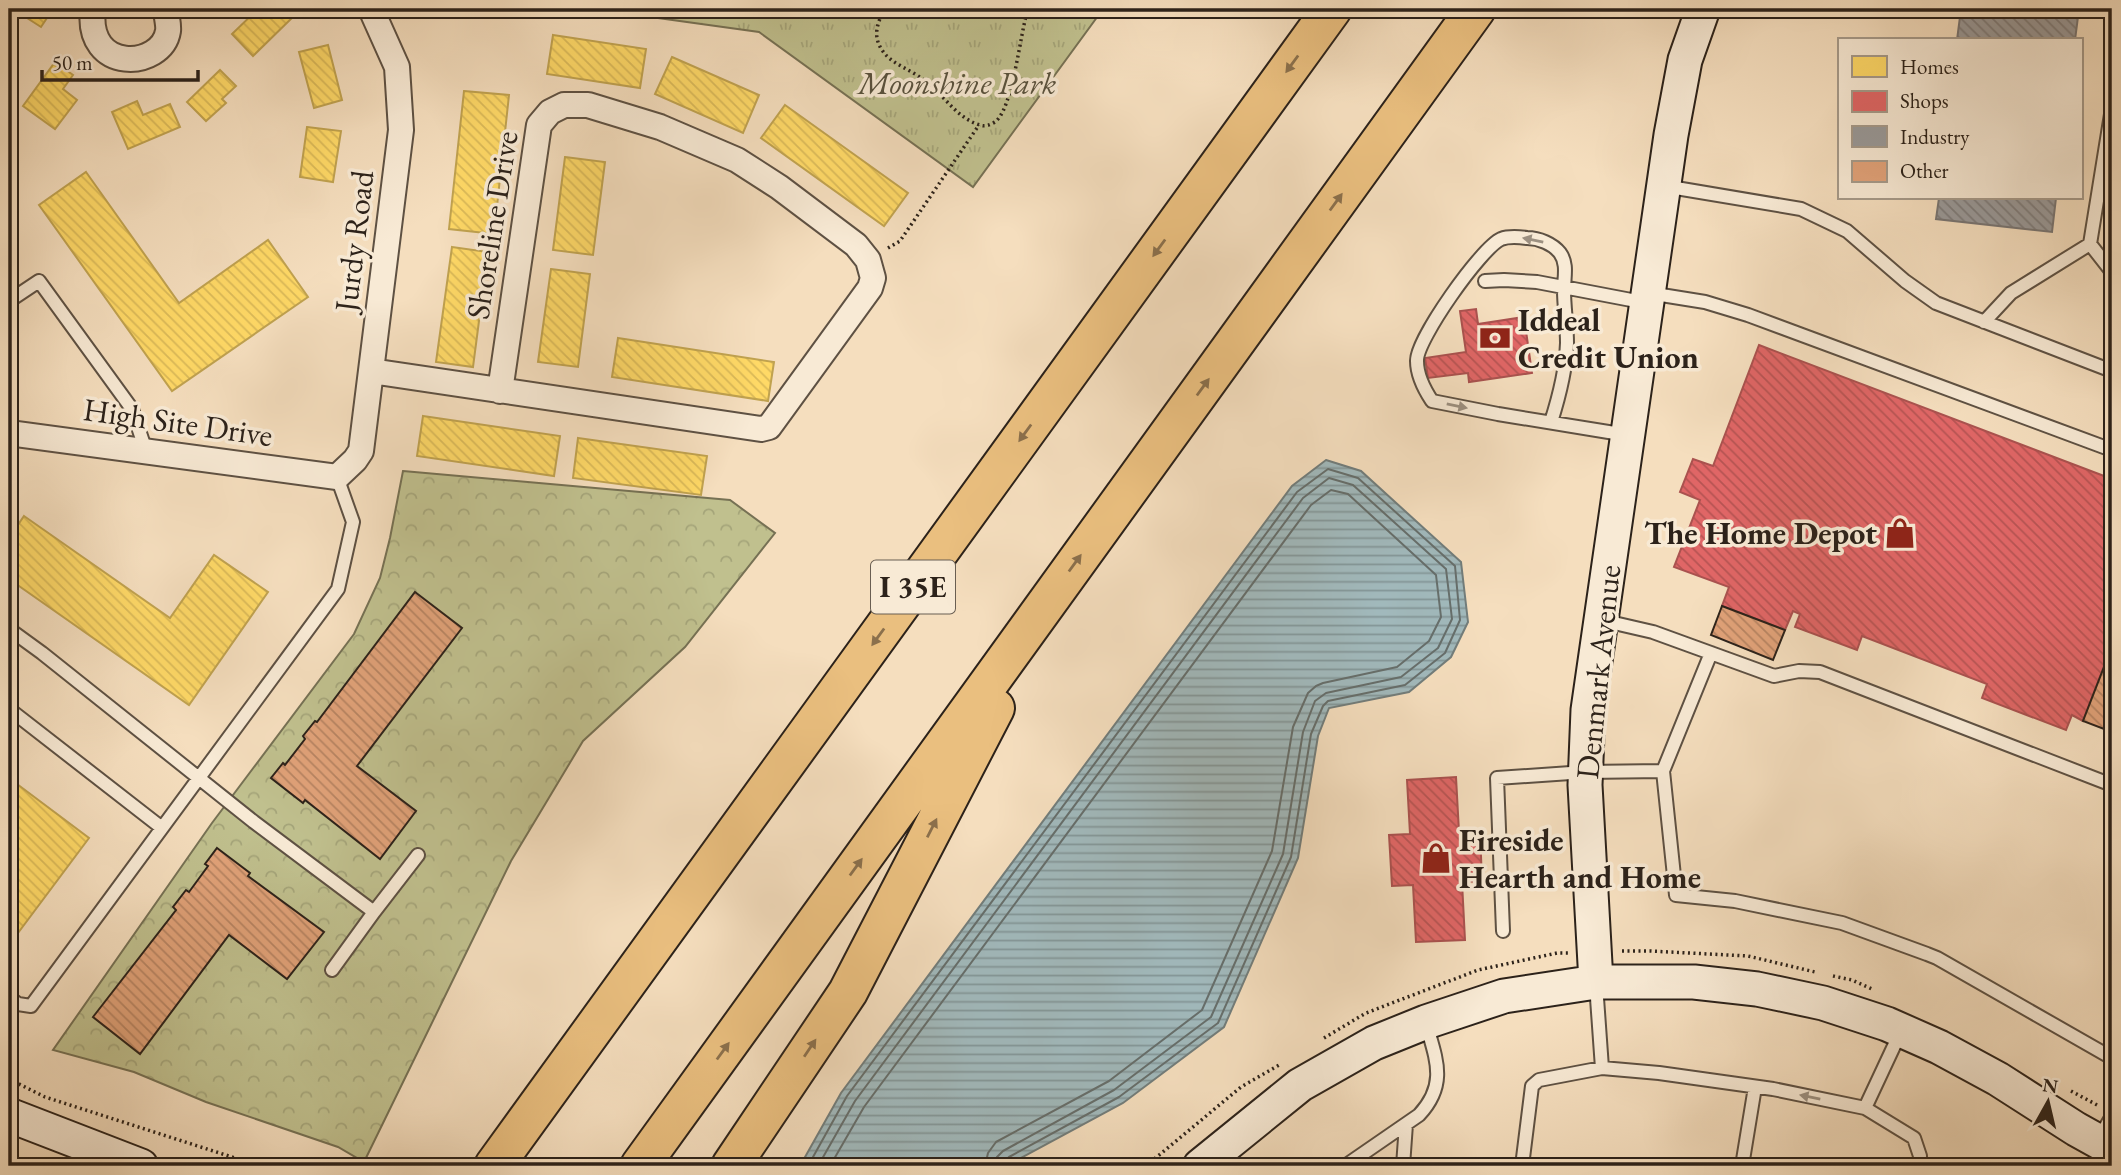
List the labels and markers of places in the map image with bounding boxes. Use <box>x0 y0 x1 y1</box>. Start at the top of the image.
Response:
place label: Iddeal Credit Union <box>1518 299 1699 378</box>
bank icon: Iddeal Credit Union <box>1478 321 1512 355</box>
place label: The Home Depot <box>1644 512 1877 554</box>
shop icon: The Home Depot <box>1883 516 1917 550</box>
place label: Fireside Hearth and Home <box>1459 819 1701 898</box>
shop icon: Fireside Hearth and Home <box>1419 841 1453 875</box>

